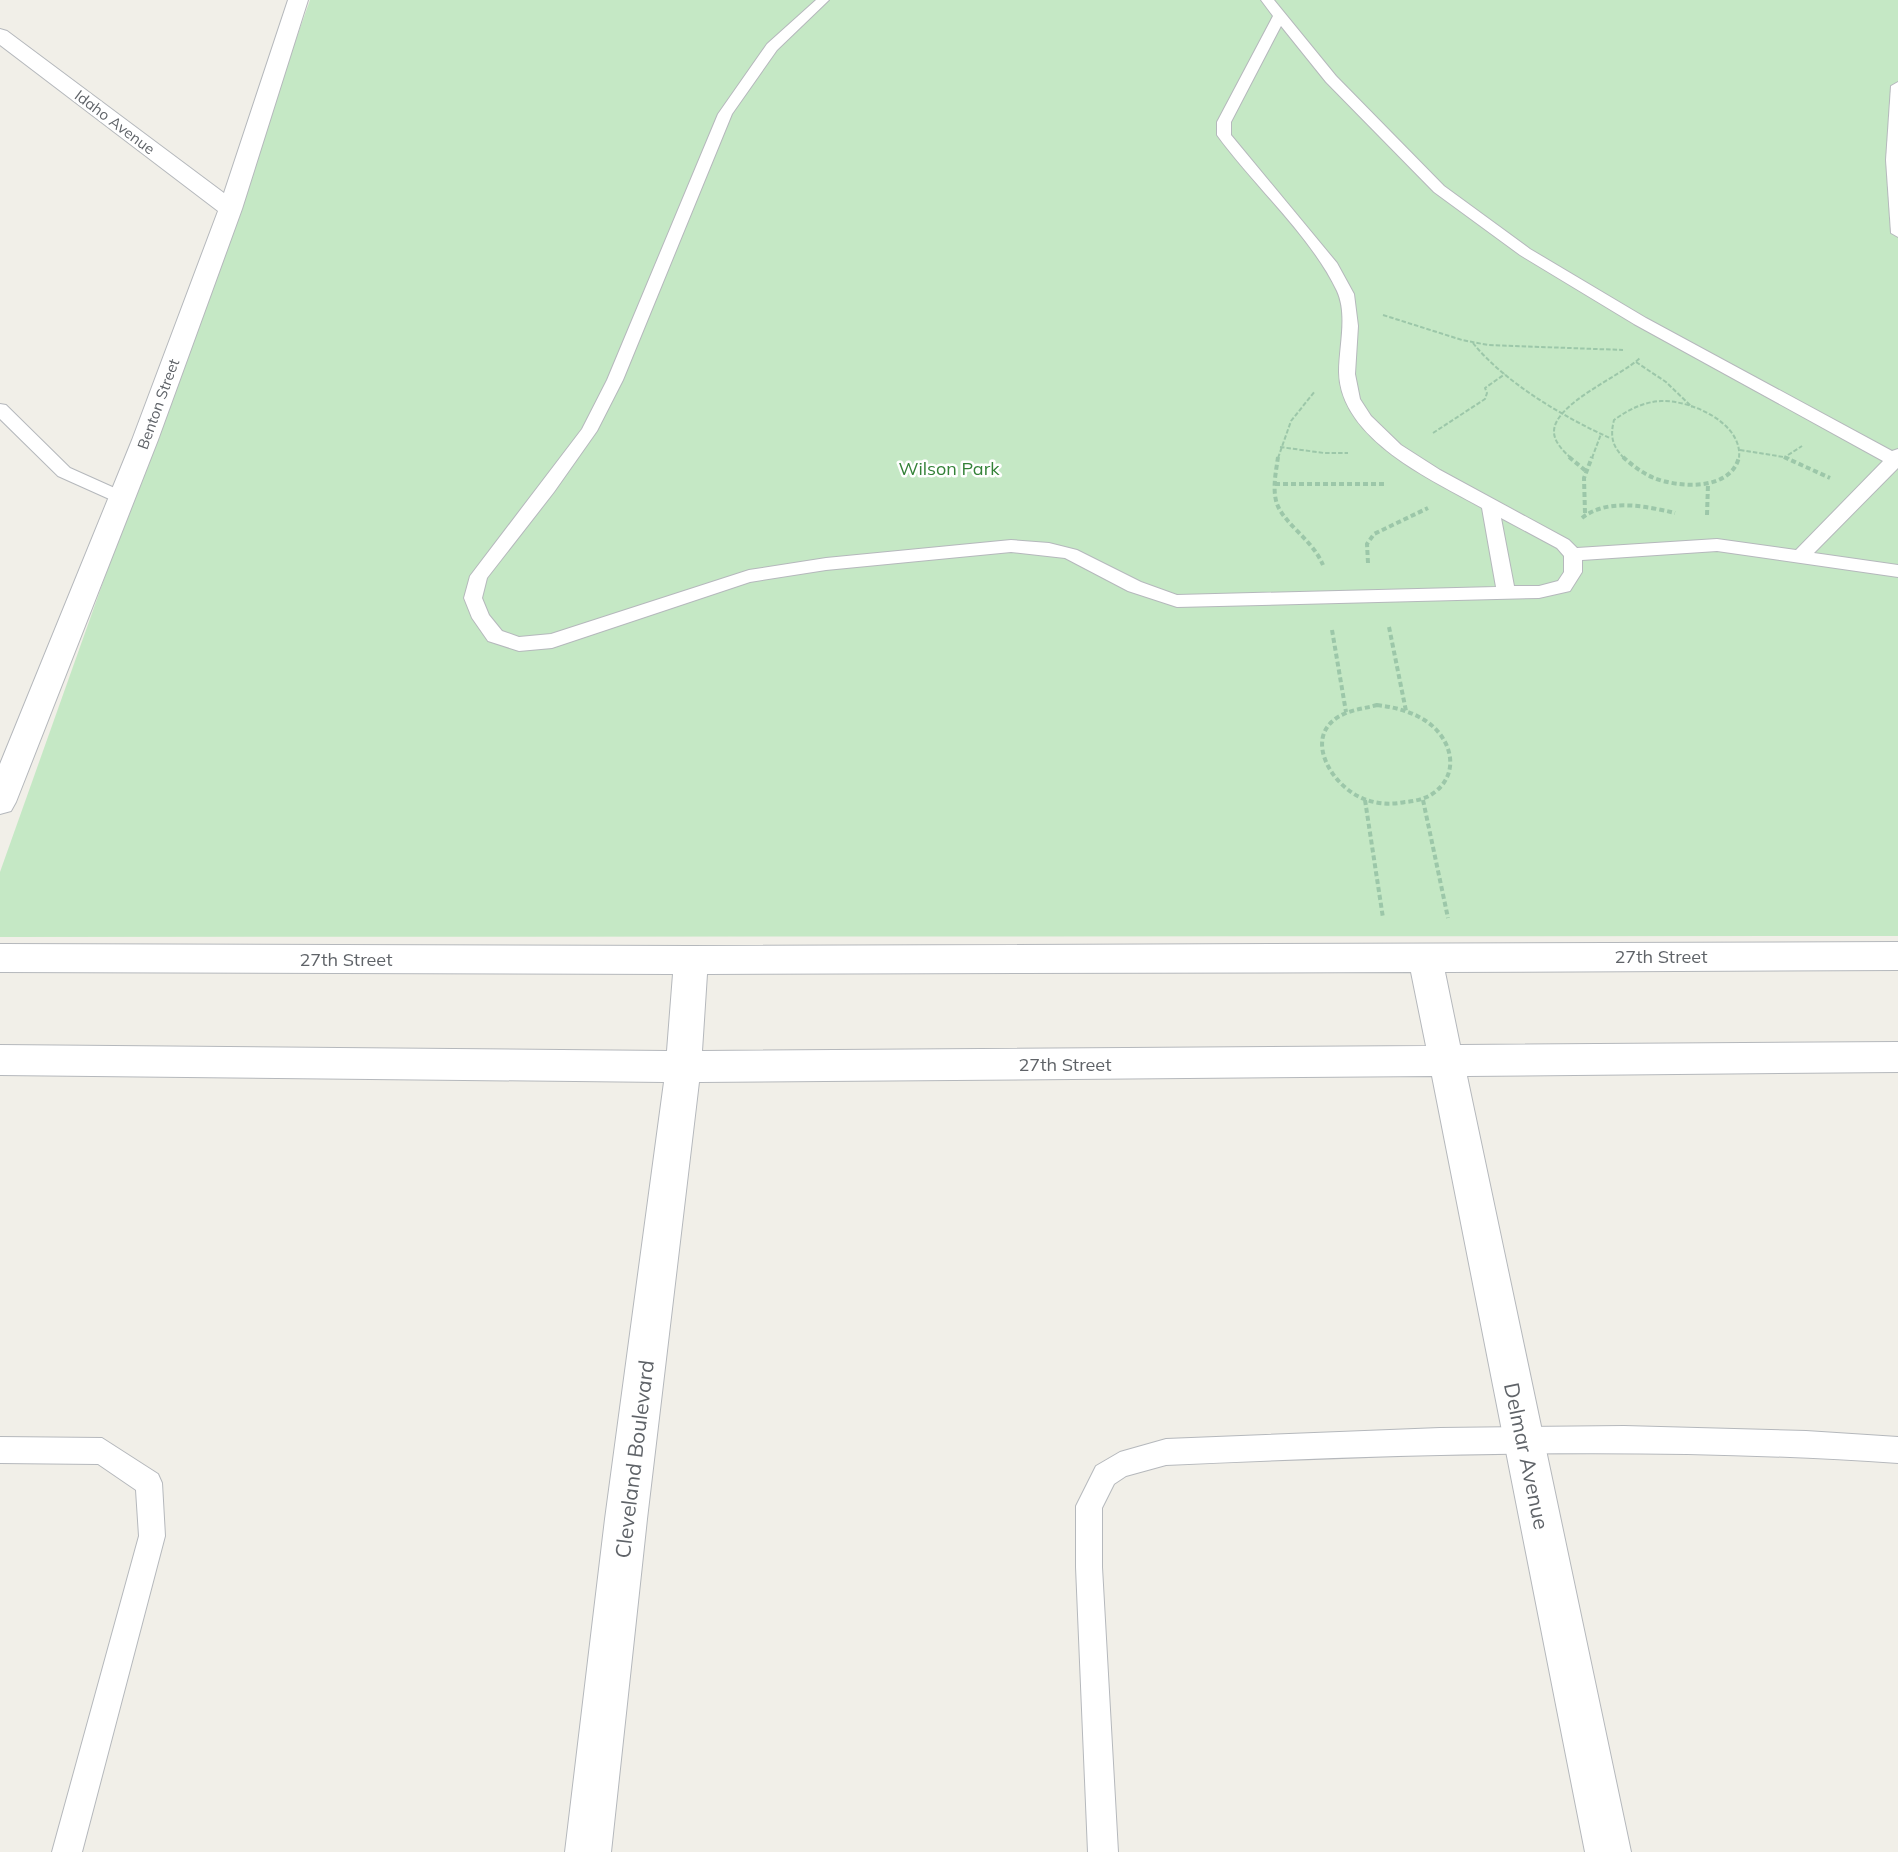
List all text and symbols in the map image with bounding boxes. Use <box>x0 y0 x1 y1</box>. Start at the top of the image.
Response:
street label: Idaho Avenue <box>71 86 159 158</box>
street label: Benton Street <box>133 356 183 452</box>
park label: Wilson Park <box>899 457 1000 480</box>
street label: 27th Street <box>1615 945 1707 968</box>
street label: 27th Street <box>300 948 392 971</box>
street label: 27th Street <box>1019 1053 1111 1076</box>
street label: Cleveland Boulevard <box>609 1358 659 1560</box>
street label: Delmar Avenue <box>1499 1380 1555 1532</box>

